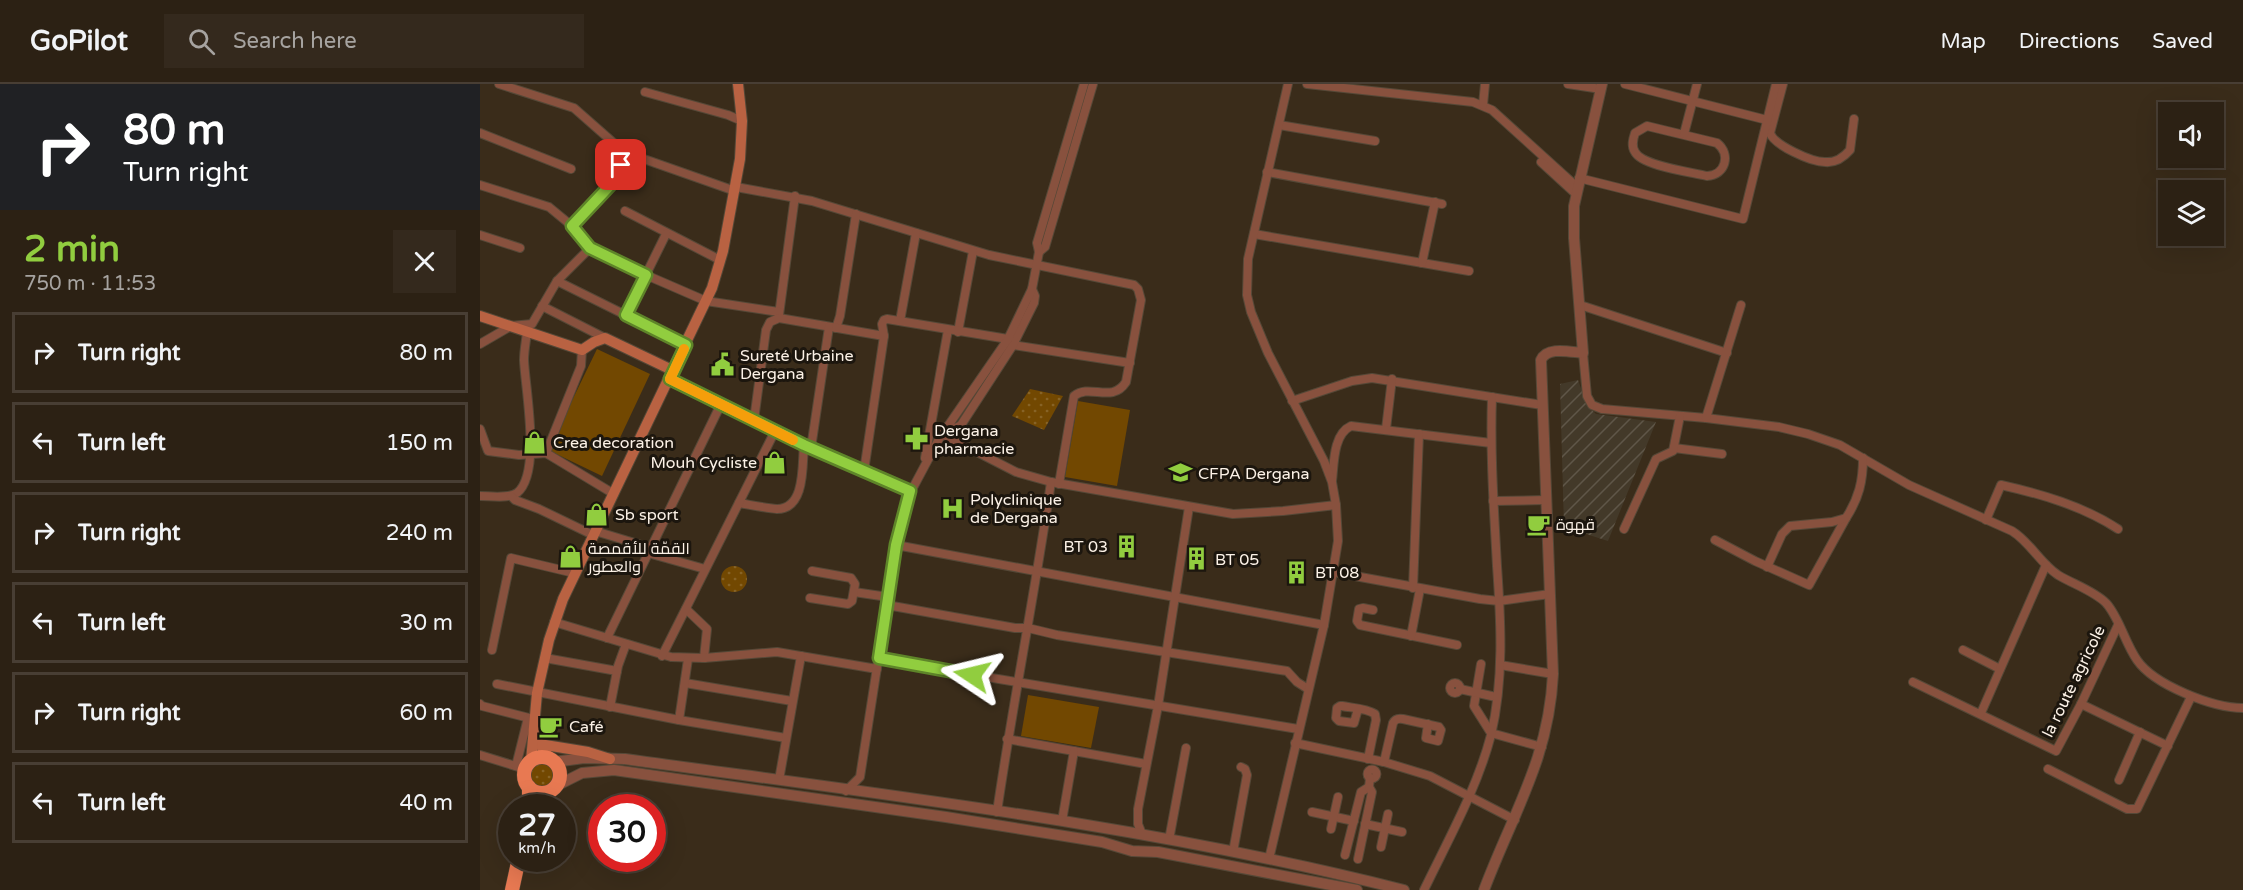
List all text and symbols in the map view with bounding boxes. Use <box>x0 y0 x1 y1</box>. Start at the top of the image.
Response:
search box <box>164 14 584 68</box>
text: GoPilot <box>30 24 128 58</box>
icon: search <box>185 25 218 58</box>
text: Search here <box>233 28 357 54</box>
text: Map <box>1940 29 1986 54</box>
text: Directions <box>2019 29 2119 54</box>
text: Saved <box>2152 29 2213 54</box>
map controls <box>2158 102 2224 246</box>
button: sound <box>2158 102 2224 168</box>
text: 80 m <box>123 105 225 156</box>
icon: right <box>24 108 102 186</box>
pin <box>595 139 646 190</box>
icon: arrive <box>604 148 637 181</box>
text: Turn right <box>123 156 249 189</box>
button: layers <box>2158 180 2224 246</box>
text: 2 min <box>24 228 120 271</box>
button: close <box>393 230 456 293</box>
text: 750 m · 11:53 <box>24 272 156 296</box>
icon: right <box>27 336 60 369</box>
text: Turn right <box>78 340 180 366</box>
text: 80 m <box>399 340 453 366</box>
place label: Sureté Urbaine Dergana <box>740 346 853 384</box>
public building icon: Sureté Urbaine Dergana <box>709 351 735 377</box>
place label: Dergana pharmacie <box>934 421 1014 459</box>
icon: left <box>27 426 60 459</box>
pharmacy icon: Dergana pharmacie <box>903 426 929 452</box>
shop icon: Crea decoration <box>522 429 548 455</box>
text: Turn left <box>78 430 166 456</box>
text: 150 m <box>386 430 453 456</box>
place label: Crea decoration <box>553 433 674 453</box>
shop icon: Mouh Cycliste <box>762 449 788 475</box>
place label: Mouh Cycliste <box>650 453 757 473</box>
school or university icon: CFPA Dergana <box>1167 460 1193 486</box>
place label: CFPA Dergana <box>1198 464 1309 484</box>
place label: Polyclinique de Dergana <box>970 490 1062 528</box>
hospital icon: Polyclinique de Dergana <box>939 495 965 521</box>
shop icon: Sb sport <box>584 501 610 527</box>
place label: Sb sport <box>615 505 679 525</box>
cafe icon: قهوة <box>1525 511 1551 537</box>
place label: قهوة <box>1556 515 1595 535</box>
icon: right <box>27 516 60 549</box>
text: Turn right <box>78 520 180 546</box>
text: 240 m <box>386 520 453 546</box>
building icon: BT 03 <box>1113 533 1139 559</box>
place label: BT 03 <box>1064 537 1108 557</box>
place label: القمّة للأقمصة والعطور <box>587 539 690 577</box>
shop icon: القمّة للأقمصة والعطور <box>557 544 583 570</box>
building icon: BT 05 <box>1184 546 1210 572</box>
place label: BT 05 <box>1215 550 1259 570</box>
building icon: BT 08 <box>1284 559 1310 585</box>
place label: BT 08 <box>1315 563 1359 583</box>
icon: left <box>27 606 60 639</box>
text: Turn left <box>78 610 166 636</box>
text: 30 m <box>399 610 453 636</box>
street label: la route agricole <box>2038 622 2110 741</box>
position arrow <box>940 643 1004 707</box>
icon: right <box>27 696 60 729</box>
text: Turn right <box>78 700 180 726</box>
text: 60 m <box>399 700 453 726</box>
cafe icon: Café <box>538 713 564 739</box>
place label: Café <box>569 717 604 737</box>
icon: left <box>27 786 60 819</box>
text: Turn left <box>78 790 166 816</box>
text: 40 m <box>399 790 453 816</box>
speed limit sign: 30 <box>588 794 666 872</box>
text: 27 <box>518 807 556 844</box>
text: km/h <box>518 839 556 857</box>

